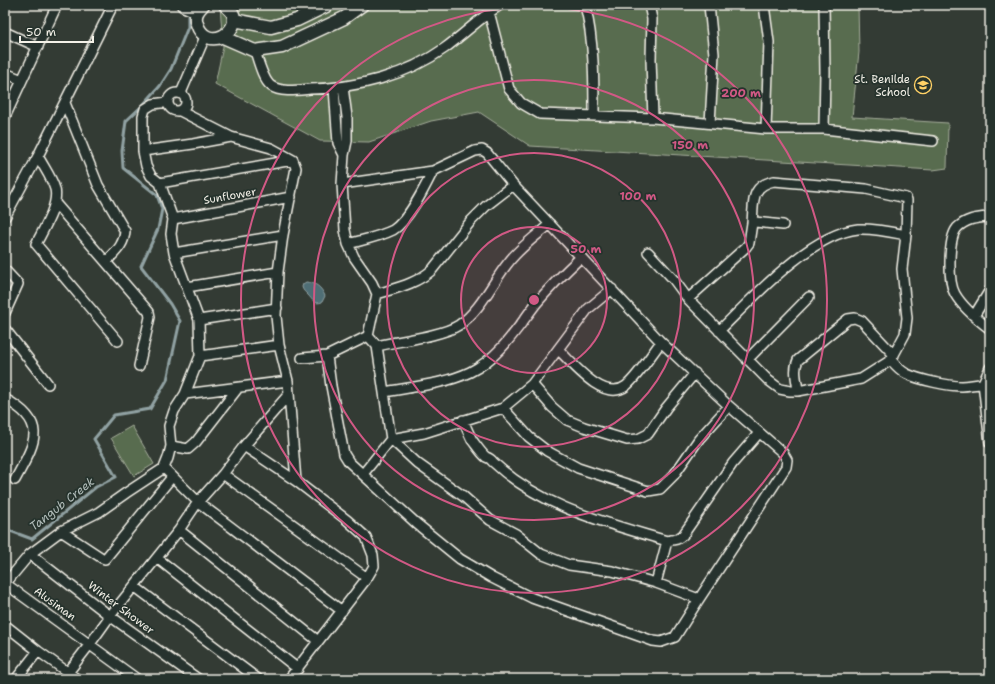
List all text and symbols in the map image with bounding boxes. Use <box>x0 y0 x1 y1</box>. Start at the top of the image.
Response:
scale bar <box>20 18 93 44</box>
text: 50 m <box>26 24 56 40</box>
place label: St. Benilde School <box>854 72 911 100</box>
school or university icon: St. Benilde School <box>913 75 933 95</box>
text: 200 m <box>721 85 761 101</box>
text: 150 m <box>672 137 708 153</box>
street label: Sunflower <box>202 184 258 208</box>
text: 100 m <box>620 188 657 204</box>
text: 50 m <box>571 241 602 257</box>
centre of rings <box>527 293 541 307</box>
water label: Tangub Creek <box>26 473 98 535</box>
street label: Winter Shower <box>85 578 157 638</box>
street label: Alusiman <box>31 584 79 624</box>

